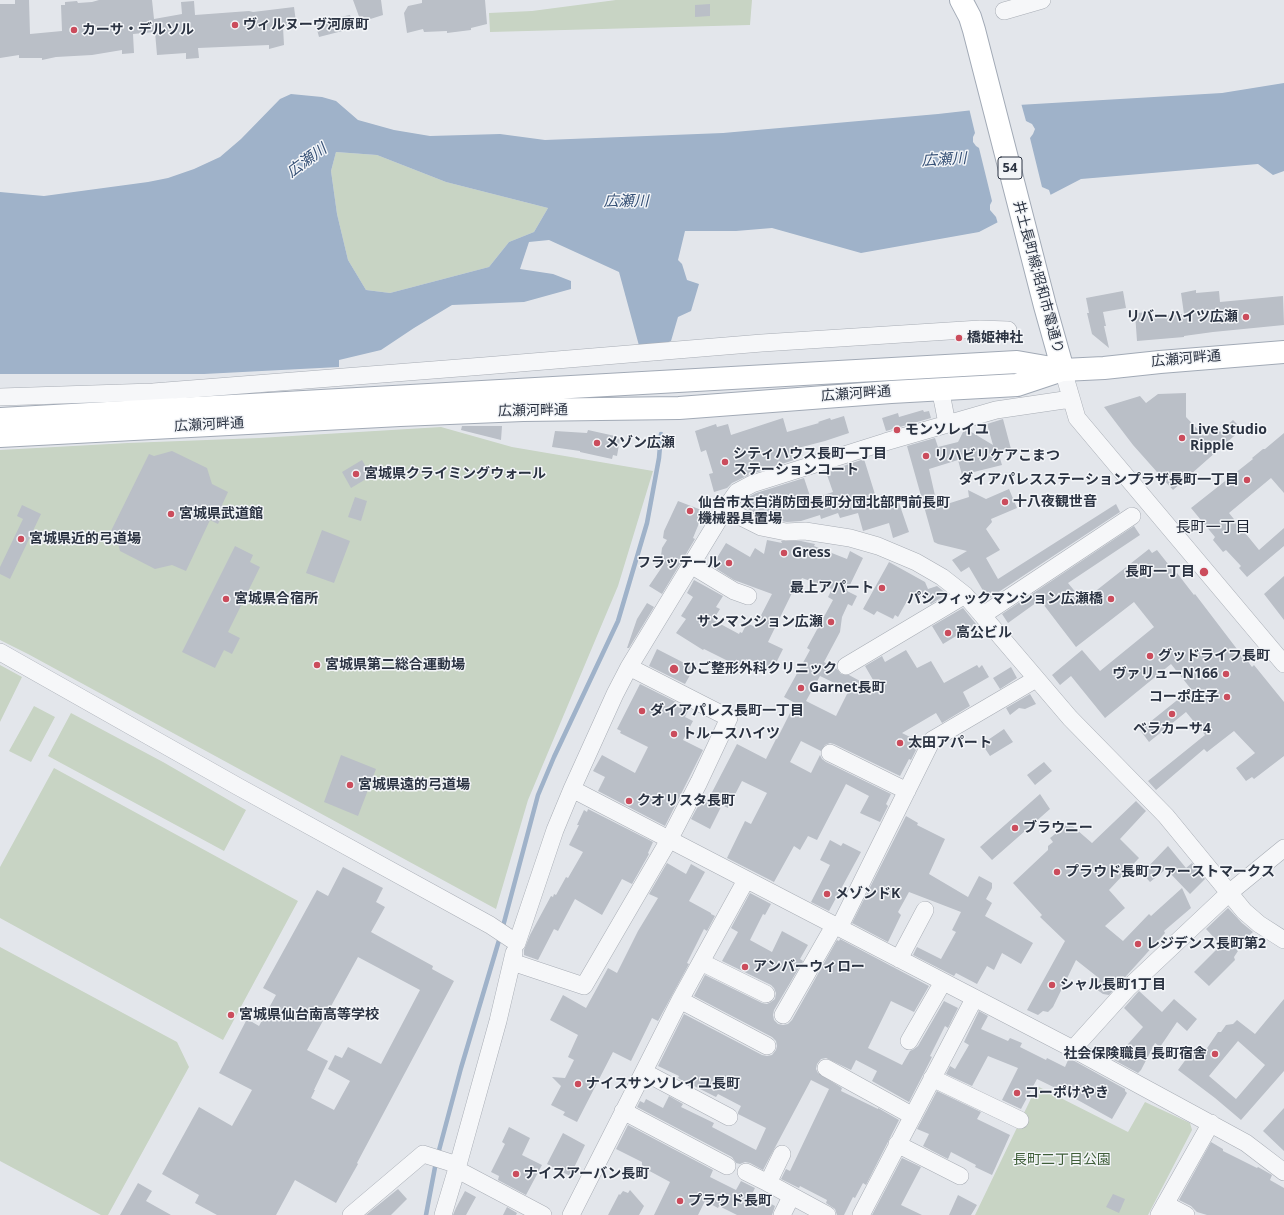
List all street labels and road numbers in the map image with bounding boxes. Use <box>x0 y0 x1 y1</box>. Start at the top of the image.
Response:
road number: 54 <box>998 157 1022 179</box>
street label: 井土長町線;昭和市電通り <box>1009 199 1067 355</box>
street label: 広瀬河畔通 <box>1150 348 1222 370</box>
street label: 広瀬河畔通 <box>820 383 892 405</box>
street label: 広瀬河畔通 <box>498 402 568 420</box>
street label: 広瀬河畔通 <box>174 415 244 435</box>

